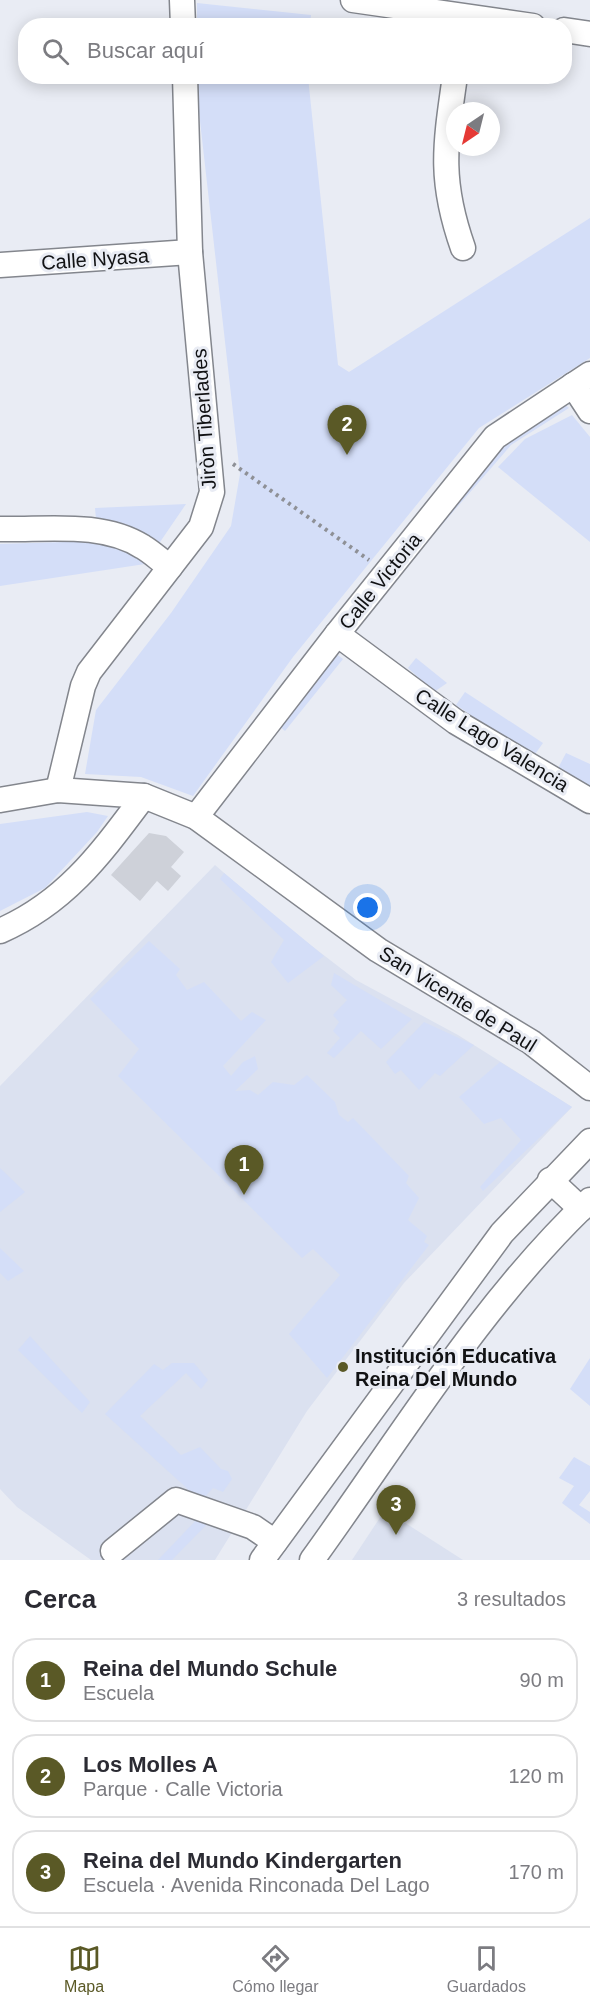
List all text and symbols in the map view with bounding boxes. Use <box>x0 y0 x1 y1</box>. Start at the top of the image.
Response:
search box <box>18 18 572 84</box>
icon: search <box>39 35 72 68</box>
text: Buscar aquí <box>87 38 204 63</box>
north arrow <box>446 102 500 156</box>
street label: Calle Nyasa <box>40 244 150 274</box>
street label: Jiròn Tiberlades <box>188 348 220 490</box>
pin: 2 <box>328 406 366 455</box>
street label: Calle Victoria <box>334 528 426 634</box>
street label: Calle Lago Valencia <box>411 684 573 797</box>
your location <box>353 893 382 922</box>
street label: San Vicente de Paul <box>375 942 541 1056</box>
pin: 1 <box>224 1146 264 1195</box>
place label: Institución Educativa Reina Del Mundo <box>355 1345 557 1390</box>
marker: Institución Educativa Reina Del Mundo <box>336 1360 350 1374</box>
pin: 3 <box>376 1486 416 1535</box>
text: Cerca <box>24 1584 96 1614</box>
text: 3 resultados <box>457 1588 566 1610</box>
text: Reina del Mundo Schule <box>83 1656 337 1681</box>
text: 1 <box>40 1669 51 1691</box>
text: 90 m <box>520 1669 564 1691</box>
text: Escuela <box>83 1682 154 1704</box>
text: Los Molles A <box>83 1752 218 1777</box>
text: 2 <box>40 1765 51 1787</box>
text: 120 m <box>508 1765 564 1787</box>
text: Parque · Calle Victoria <box>83 1778 283 1800</box>
text: Reina del Mundo Kindergarten <box>83 1848 402 1873</box>
text: 3 <box>40 1861 51 1883</box>
text: 170 m <box>508 1861 564 1883</box>
text: Escuela · Avenida Rinconada Del Lago <box>83 1874 430 1896</box>
tab: Mapa <box>64 1942 104 1996</box>
tab: Cómo llegar <box>232 1942 319 1996</box>
tab: Guardados <box>447 1942 526 1996</box>

